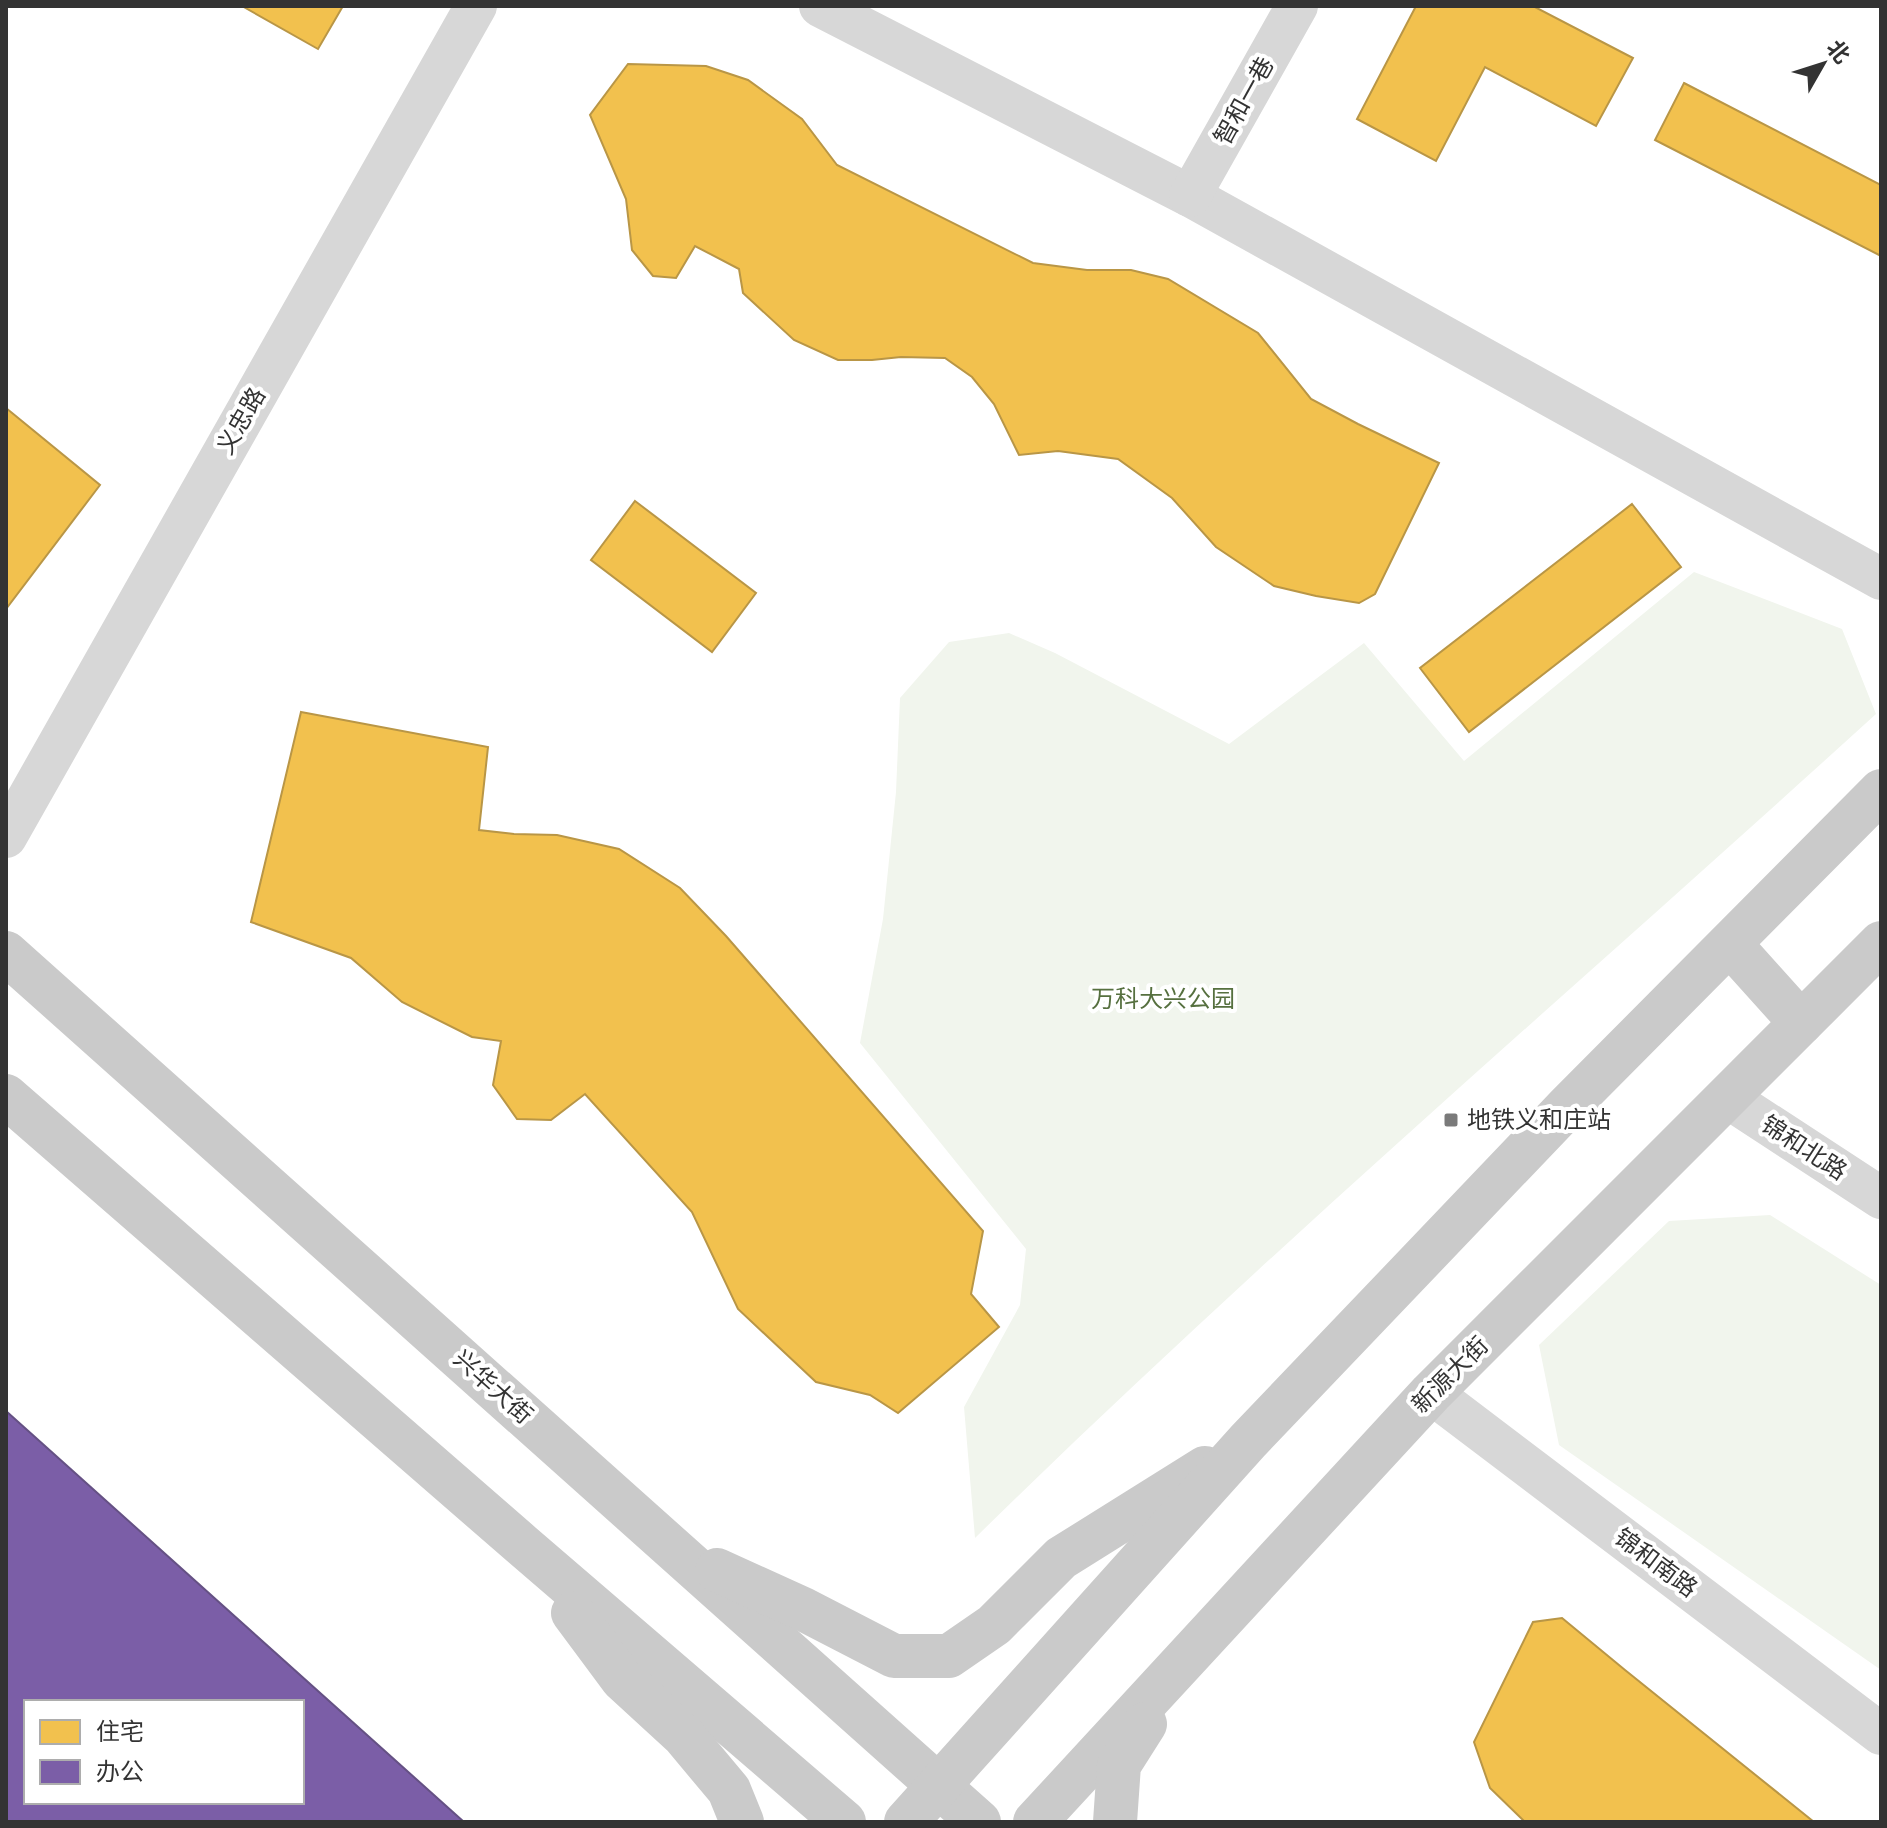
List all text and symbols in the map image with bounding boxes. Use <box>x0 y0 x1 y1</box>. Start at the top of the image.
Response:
north arrow <box>1783 24 1863 104</box>
text: 北 <box>1821 35 1855 69</box>
street label: 智和一巷 <box>1208 52 1280 150</box>
street label: 义忠路 <box>211 383 272 460</box>
park label: 万科大兴公园 <box>1091 985 1235 1014</box>
place label: 地铁义和庄站 <box>1467 1106 1611 1135</box>
street label: 锦和北路 <box>1756 1110 1852 1187</box>
marker: 地铁义和庄站 <box>1442 1111 1460 1129</box>
street label: 新源大街 <box>1406 1331 1495 1420</box>
street label: 兴华大街 <box>447 1344 538 1430</box>
street label: 锦和南路 <box>1609 1523 1703 1604</box>
legend <box>24 1700 304 1804</box>
text: 住宅 <box>96 1718 144 1747</box>
text: 办公 <box>96 1758 144 1787</box>

